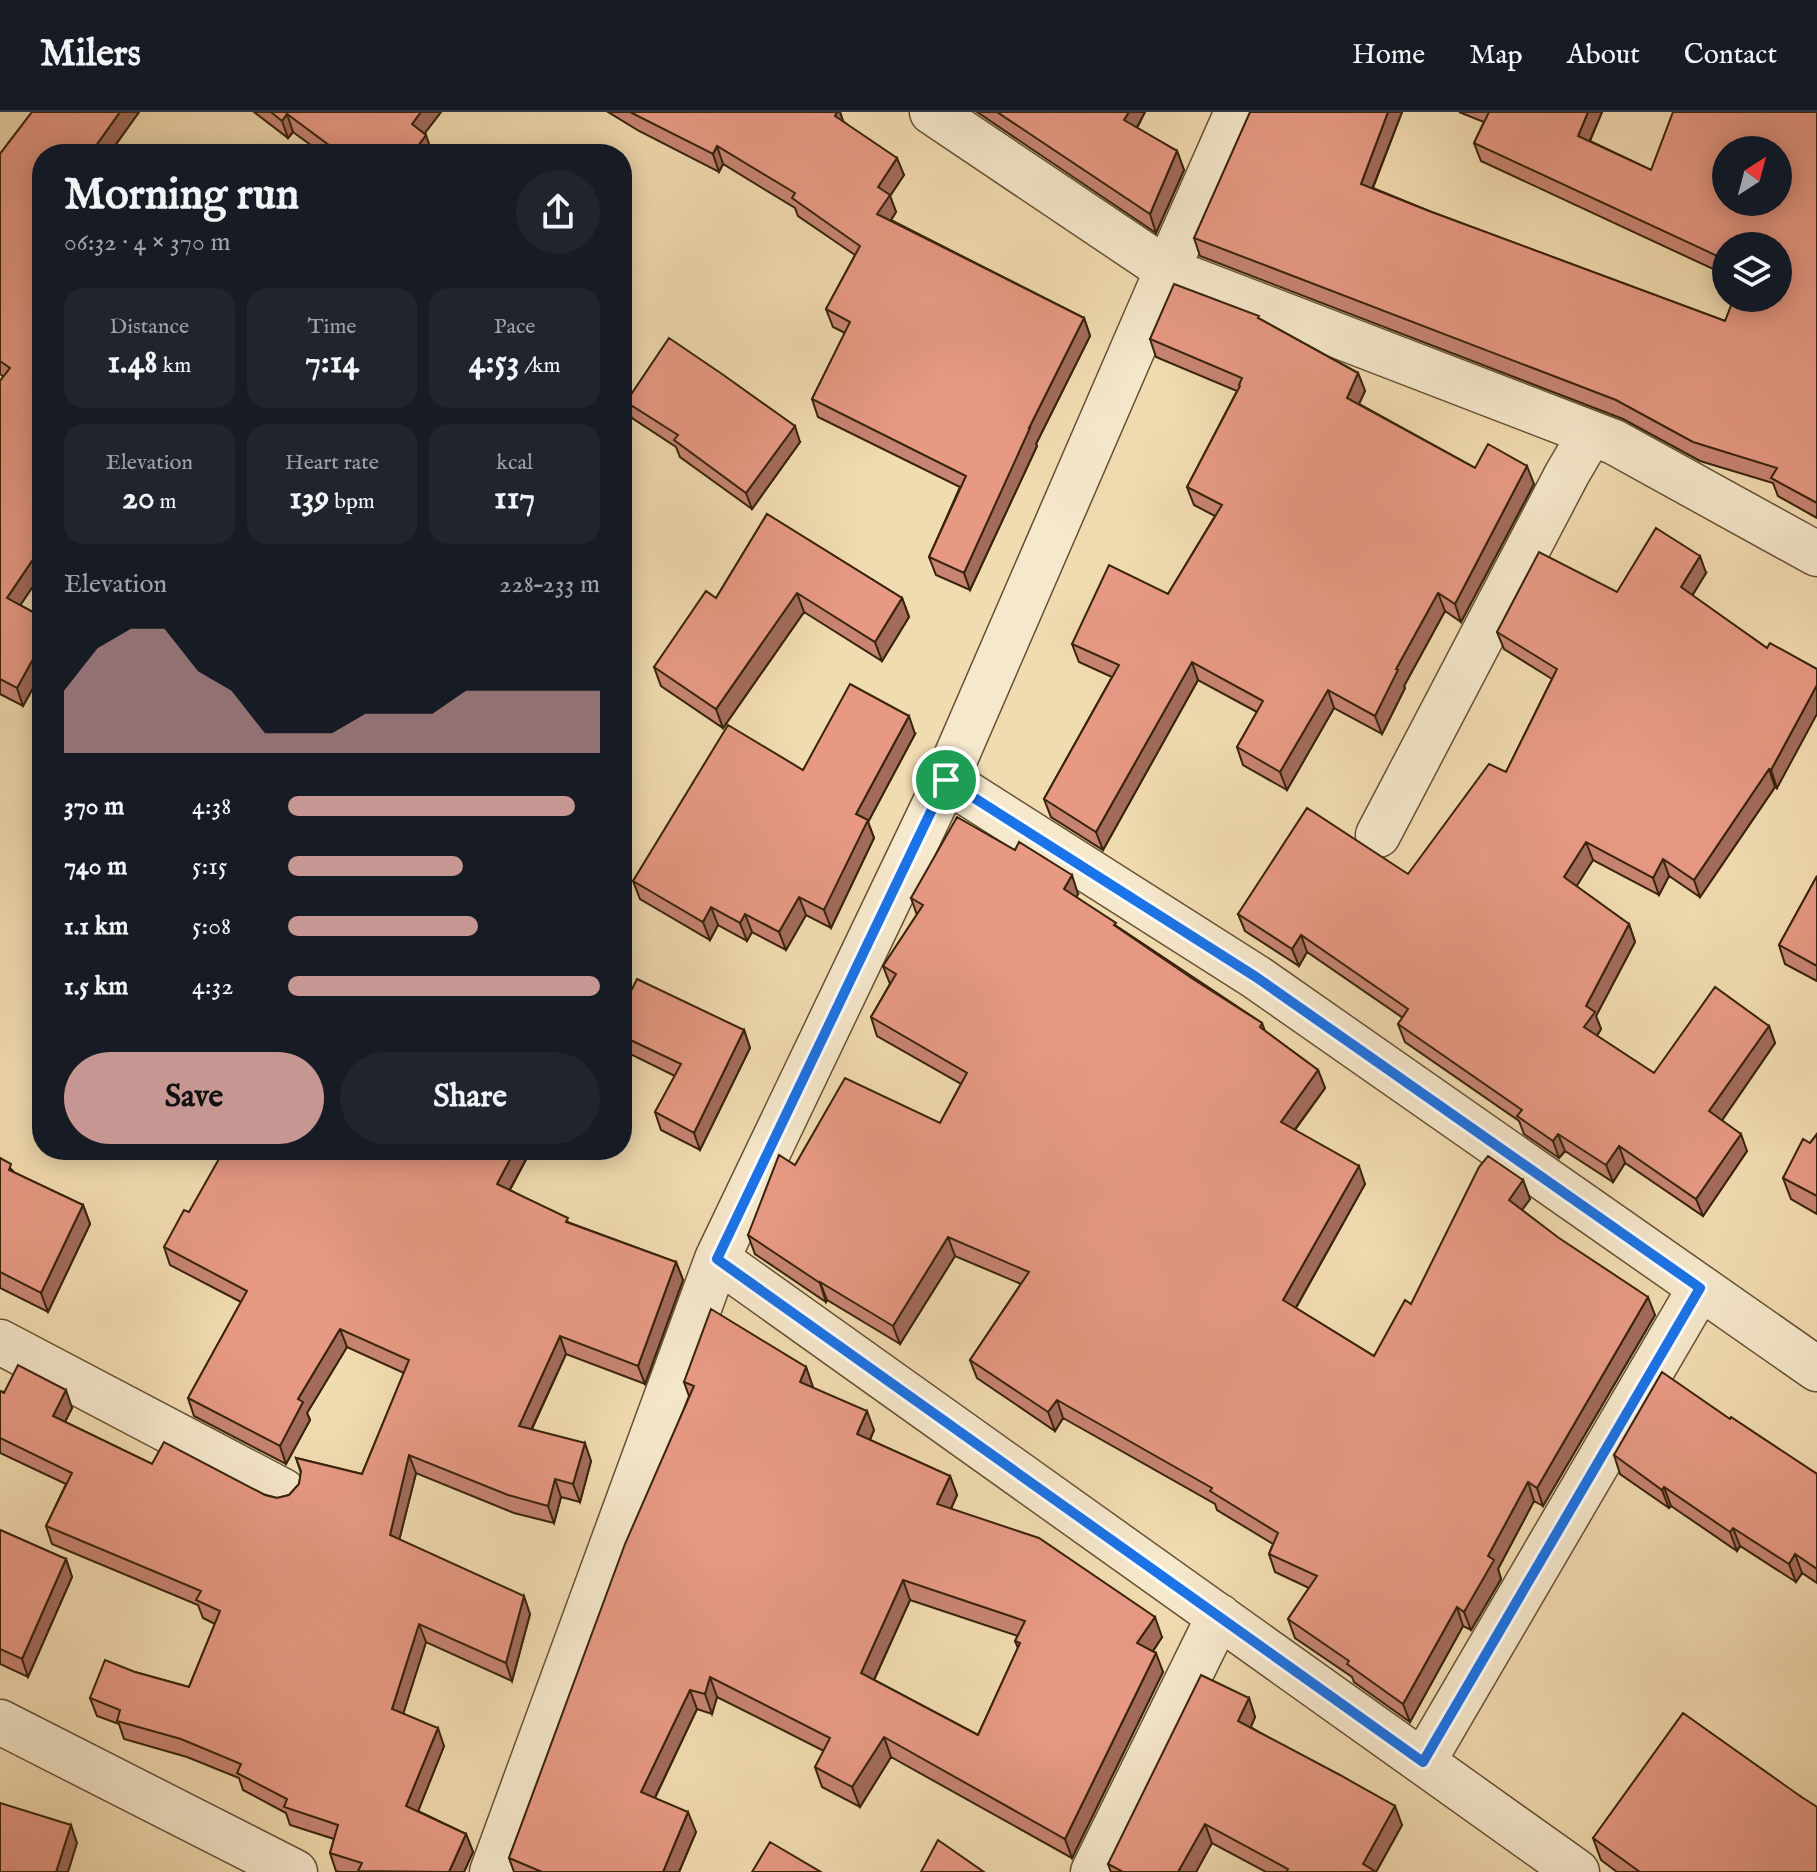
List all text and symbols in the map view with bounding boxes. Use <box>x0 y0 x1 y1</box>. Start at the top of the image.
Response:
text: Milers <box>40 31 141 79</box>
text: Home <box>1352 38 1425 73</box>
text: Map <box>1469 38 1523 73</box>
text: About <box>1567 38 1640 73</box>
text: Contact <box>1684 38 1777 73</box>
north arrow <box>1712 136 1792 216</box>
map controls <box>1712 136 1792 312</box>
text: Morning run <box>64 168 299 224</box>
button: share <box>516 170 600 254</box>
text: 06:32 · 4 × 370 m <box>64 226 231 259</box>
button: layers <box>1712 232 1792 312</box>
text: Distance <box>110 313 189 341</box>
text: Time <box>308 313 356 341</box>
text: Pace <box>494 313 535 341</box>
text: 1.48 <box>107 341 158 384</box>
text: 7:14 <box>305 341 359 384</box>
text: 4:53 <box>469 341 519 384</box>
text: km <box>158 352 191 380</box>
text: /km <box>519 352 561 380</box>
text: Elevation <box>106 449 193 477</box>
text: Heart rate <box>285 449 379 477</box>
text: kcal <box>496 449 533 477</box>
text: 20 <box>122 477 155 520</box>
text: 139 <box>289 477 329 520</box>
text: 117 <box>494 477 535 520</box>
text: m <box>155 488 177 516</box>
text: bpm <box>329 488 375 516</box>
text: Elevation <box>64 568 167 601</box>
text: 228–233 m <box>499 568 600 601</box>
pin <box>912 746 980 814</box>
icon: arrive <box>924 758 968 802</box>
text: 370 m <box>64 790 124 823</box>
text: 4:38 <box>192 790 232 823</box>
text: 740 m <box>64 850 127 883</box>
text: 5:15 <box>192 850 227 883</box>
text: 1.1 km <box>64 910 129 943</box>
text: 5:08 <box>192 910 231 943</box>
text: 1.5 km <box>64 970 128 1003</box>
text: 4:32 <box>192 970 234 1003</box>
button: Save <box>64 1052 324 1144</box>
button: Share <box>340 1052 600 1144</box>

